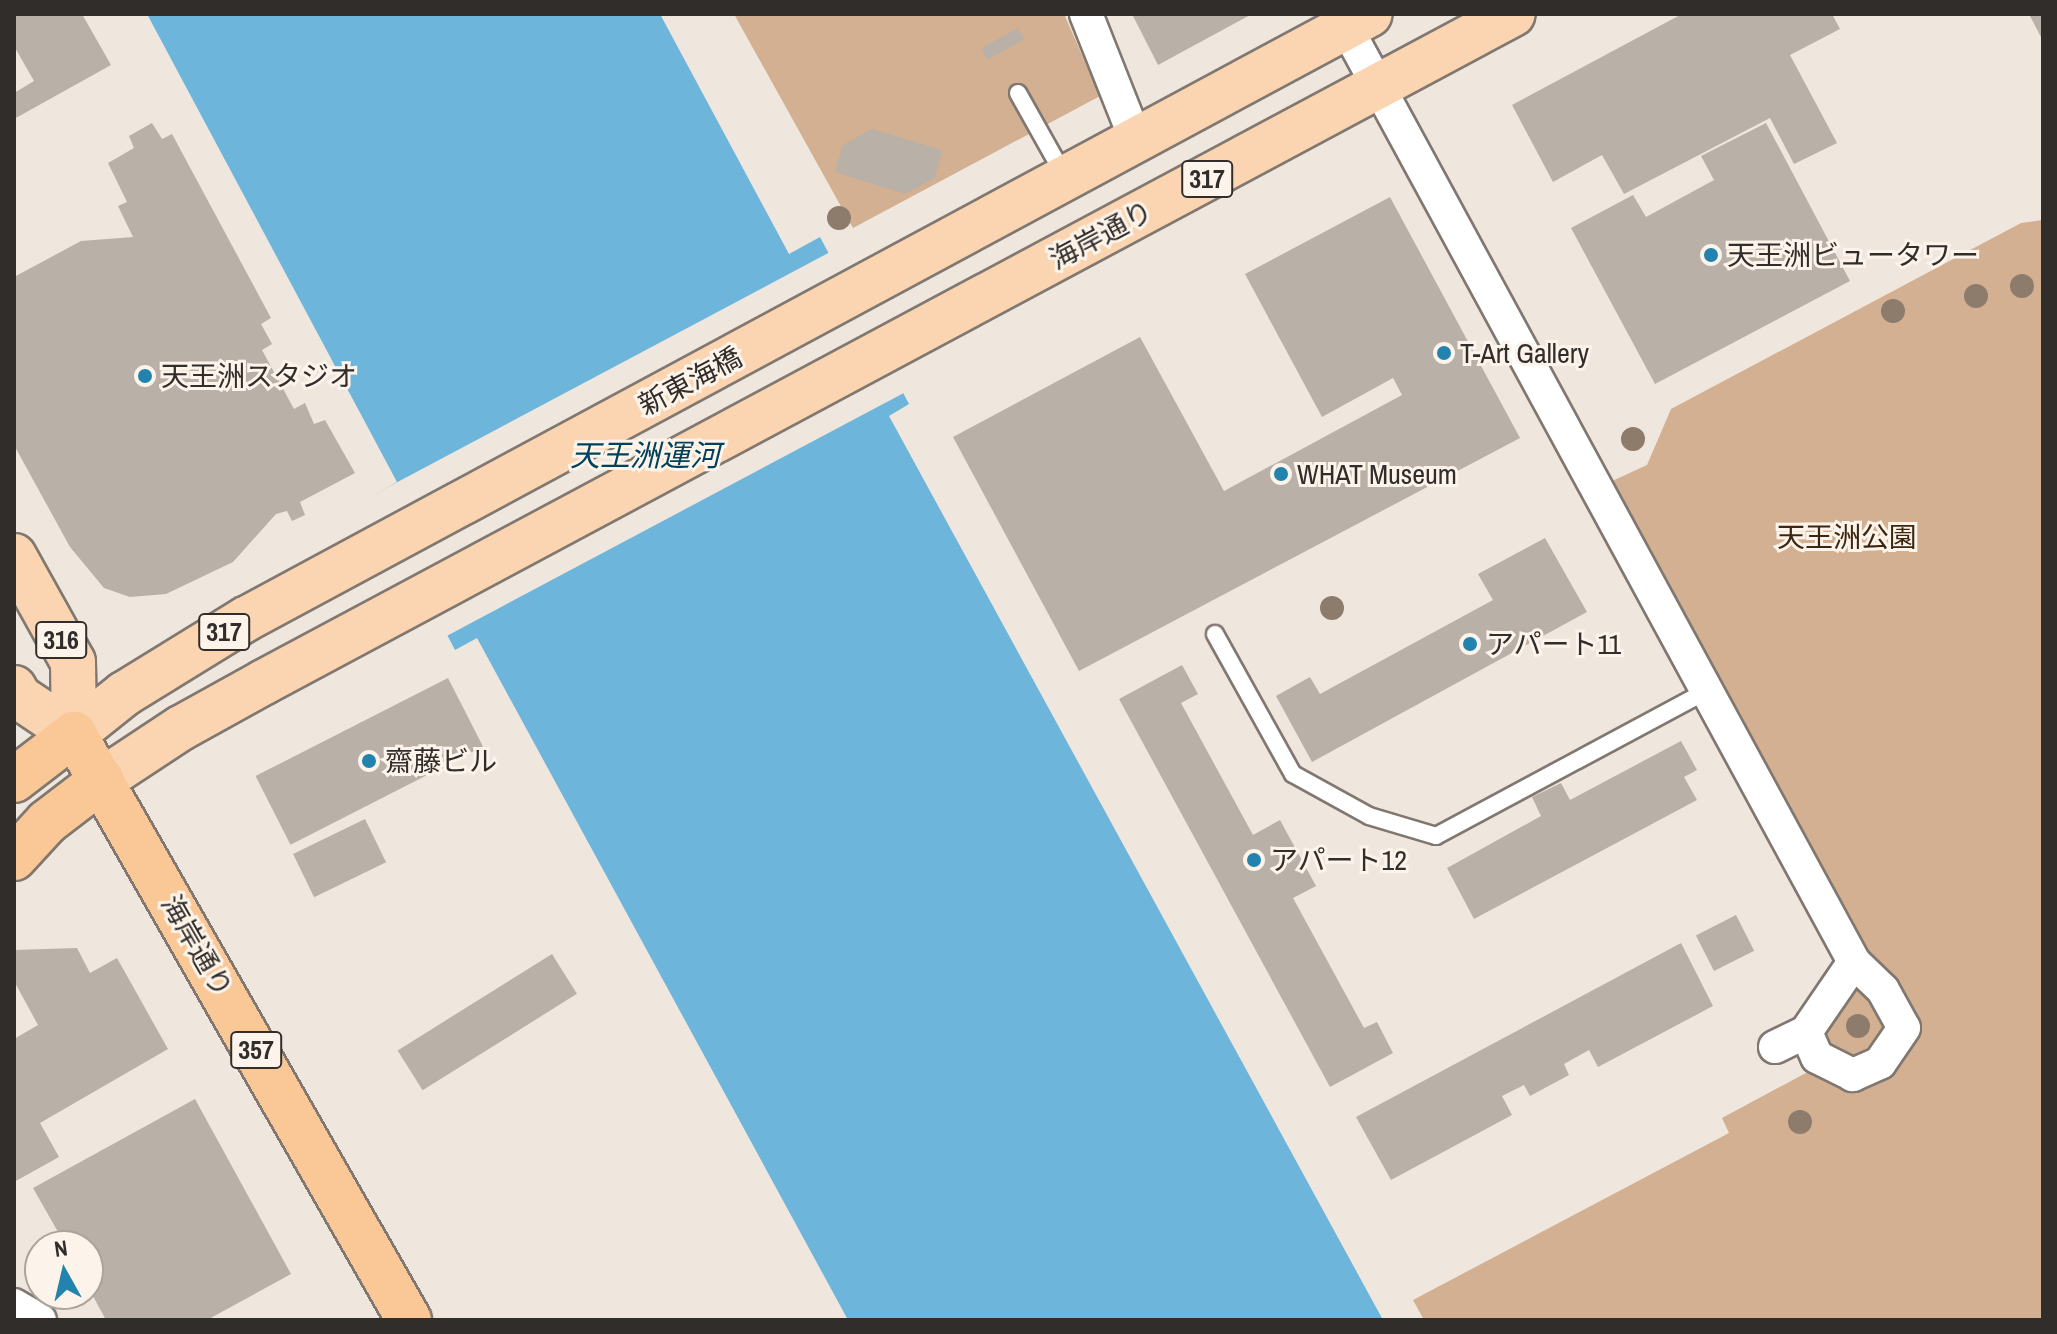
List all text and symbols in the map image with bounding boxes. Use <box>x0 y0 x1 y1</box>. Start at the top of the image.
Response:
road number: 317 <box>1181 157 1233 201</box>
street label: 海岸通り <box>1044 194 1158 276</box>
place label: 天王洲ビュータワー <box>1727 238 1979 272</box>
marker: 天王洲ビュータワー <box>1702 246 1720 264</box>
place label: T-Art Gallery <box>1460 336 1589 370</box>
street label: 新東海橋 <box>633 340 747 422</box>
marker: T-Art Gallery <box>1435 344 1453 362</box>
place label: 天王洲スタジオ <box>161 359 357 393</box>
marker: 天王洲スタジオ <box>136 367 154 385</box>
water label: 天王洲運河 <box>570 437 720 473</box>
place label: WHAT Museum <box>1297 457 1457 491</box>
marker: WHAT Museum <box>1272 465 1290 483</box>
park label: 天王洲公園 <box>1777 520 1917 554</box>
road number: 317 <box>198 610 250 654</box>
road number: 316 <box>35 618 87 662</box>
place label: アパート11 <box>1486 627 1622 661</box>
marker: アパート11 <box>1461 635 1479 653</box>
place label: 齋藤ビル <box>385 744 497 778</box>
marker: 齋藤ビル <box>360 752 378 770</box>
place label: アパート12 <box>1270 843 1408 877</box>
marker: アパート12 <box>1245 851 1263 869</box>
street label: 海岸通り <box>154 889 240 1003</box>
road number: 357 <box>230 1028 282 1072</box>
north arrow <box>24 1230 104 1310</box>
text: N <box>52 1232 69 1264</box>

